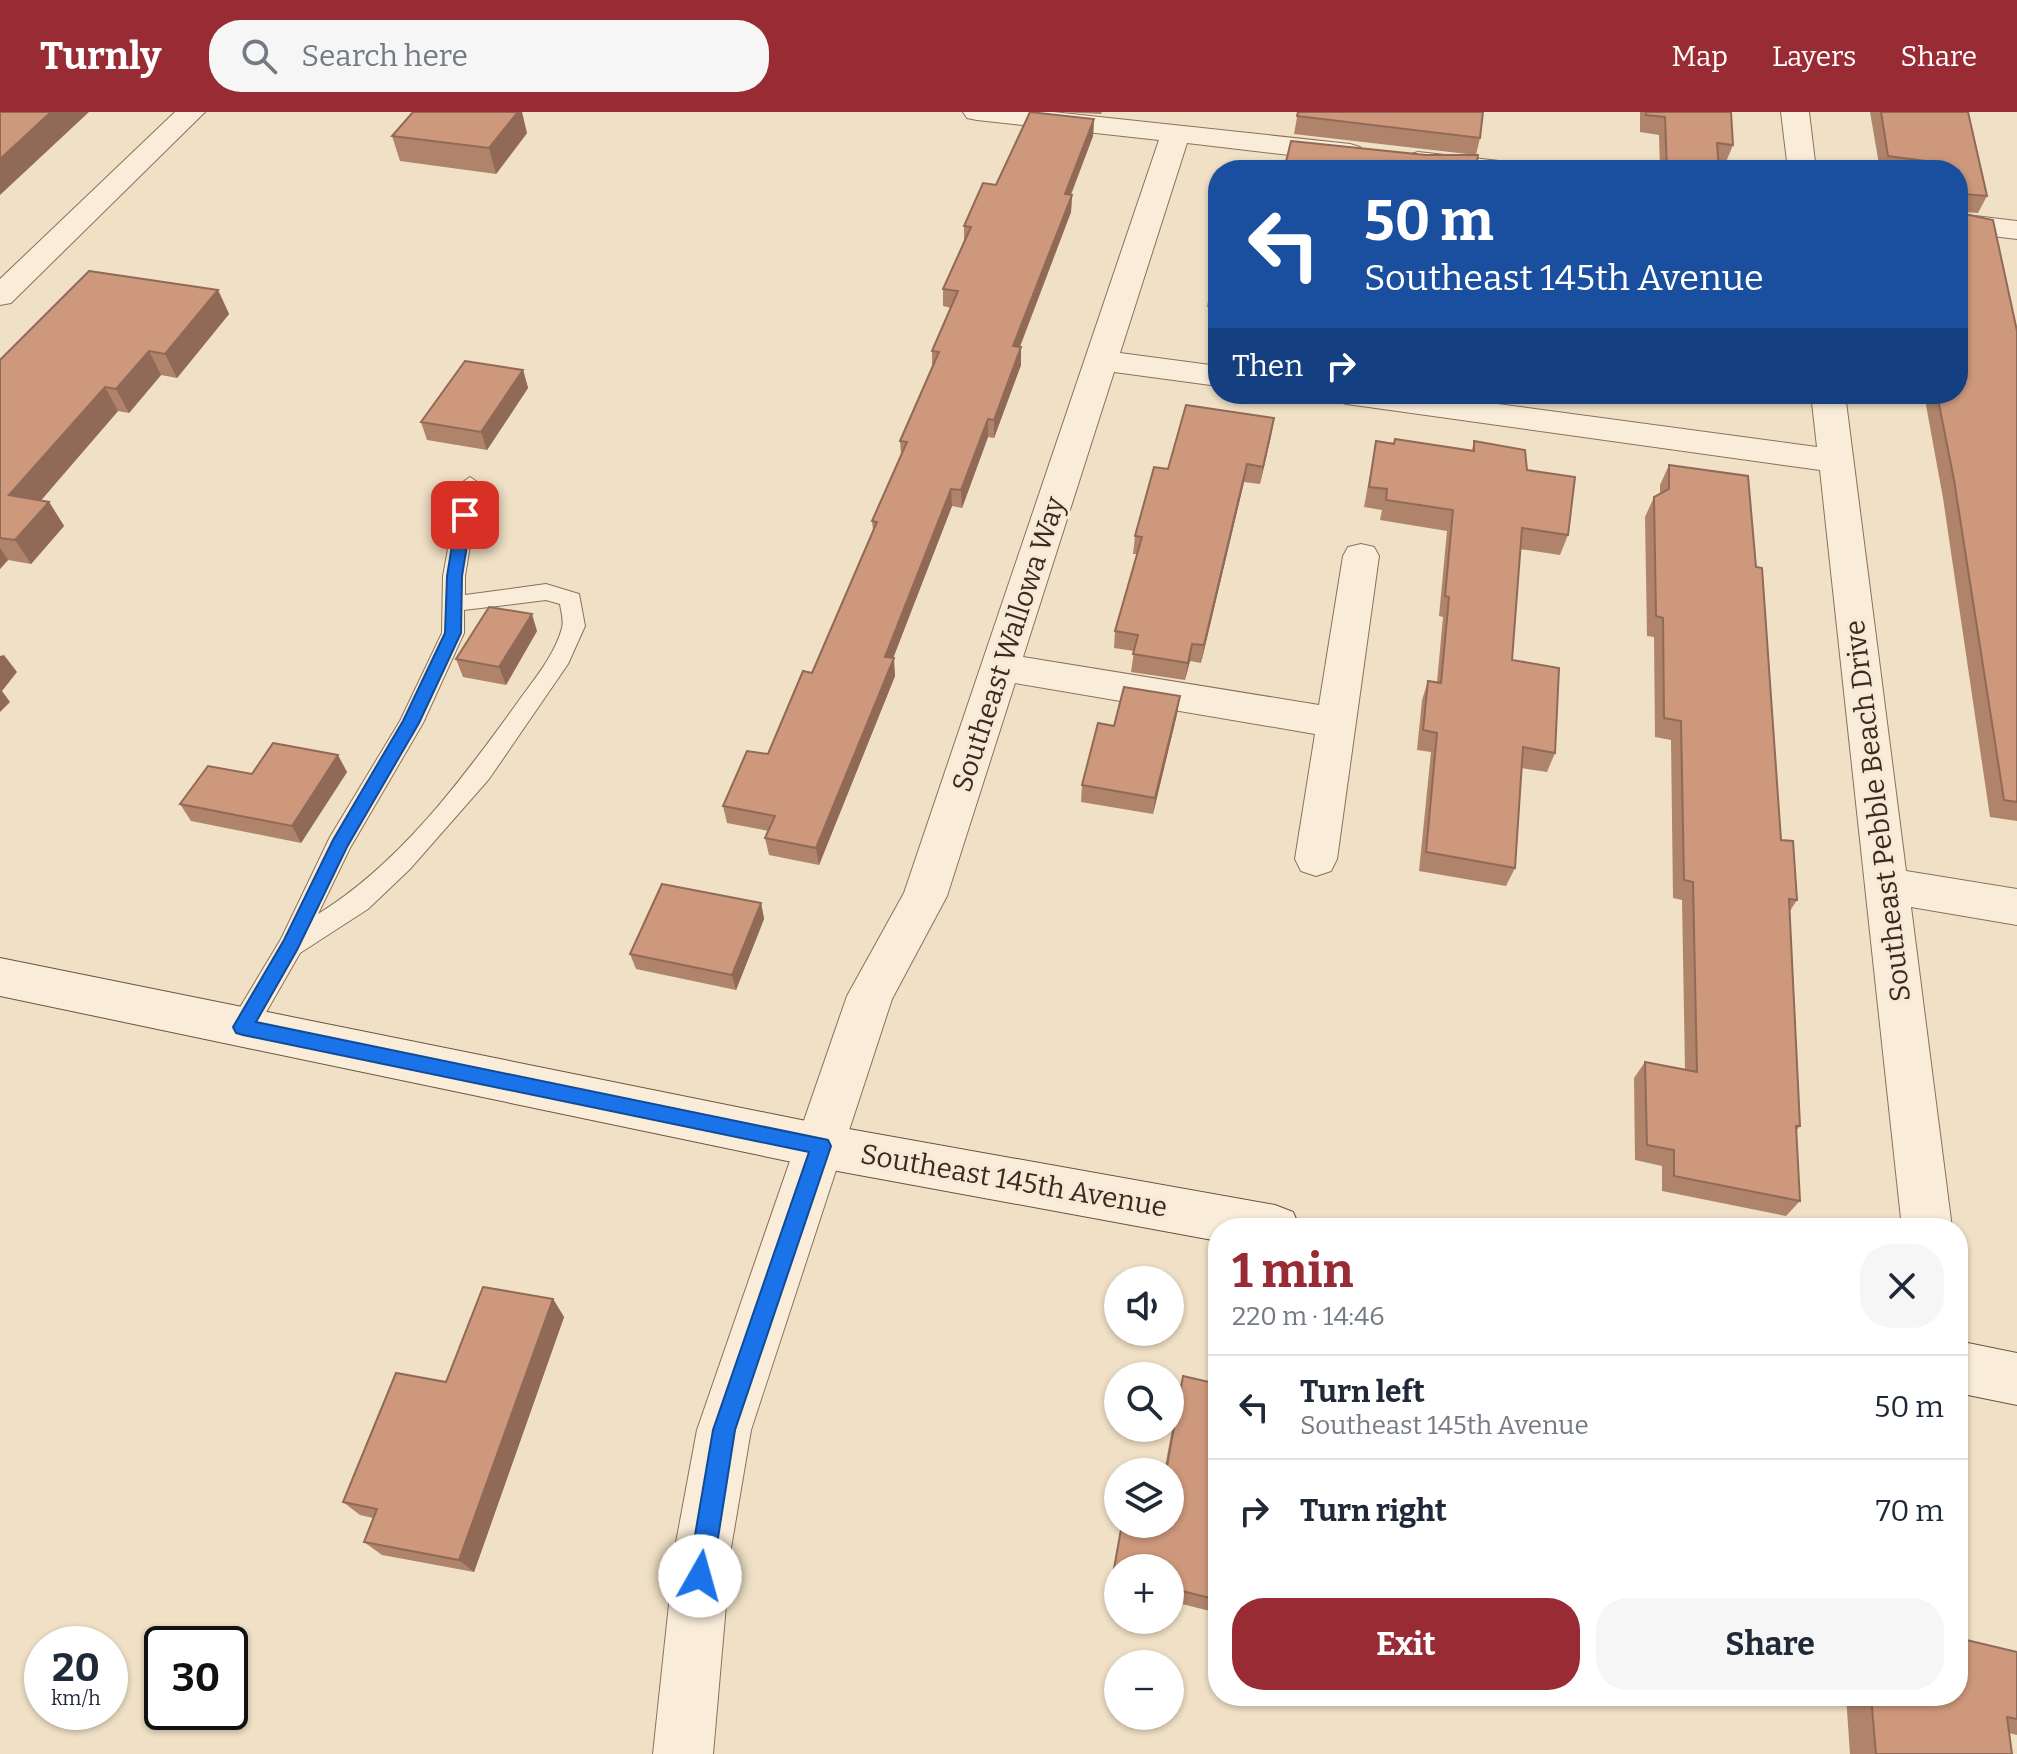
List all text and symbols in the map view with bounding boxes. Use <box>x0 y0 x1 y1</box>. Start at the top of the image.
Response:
search box <box>209 20 769 92</box>
text: Turnly <box>40 33 161 79</box>
icon: search <box>237 34 281 78</box>
text: Search here <box>301 38 468 74</box>
text: Map <box>1671 40 1728 73</box>
text: Layers <box>1772 40 1856 73</box>
text: Share <box>1900 40 1977 73</box>
text: 50 m <box>1364 188 1494 255</box>
icon: left <box>1232 192 1336 296</box>
text: Southeast 145th Avenue <box>1364 256 1764 300</box>
icon: right <box>1319 344 1363 388</box>
text: Then <box>1232 348 1303 384</box>
pin <box>431 481 499 549</box>
street label: Southeast Wallowa Way <box>945 492 1072 796</box>
icon: arrive <box>443 493 487 537</box>
street label: Southeast Pebble Beach Drive <box>1838 618 1917 1004</box>
street label: Southeast 145th Avenue <box>858 1137 1170 1224</box>
text: 1 min <box>1232 1242 1353 1300</box>
button: close <box>1860 1244 1944 1328</box>
map controls <box>1104 1266 1184 1730</box>
button: sound <box>1104 1266 1184 1346</box>
text: 220 m · 14:46 <box>1232 1301 1385 1332</box>
button: search <box>1104 1362 1184 1442</box>
text: Turn left <box>1300 1374 1425 1410</box>
icon: left <box>1232 1385 1276 1429</box>
text: 50 m <box>1874 1389 1944 1425</box>
text: Southeast 145th Avenue <box>1300 1410 1589 1441</box>
button: layers <box>1104 1458 1184 1538</box>
icon: right <box>1232 1489 1276 1533</box>
text: Turn right <box>1300 1493 1447 1529</box>
text: 70 m <box>1876 1493 1944 1529</box>
position arrow <box>658 1534 742 1618</box>
button: + <box>1104 1554 1184 1634</box>
button: Exit <box>1232 1598 1580 1690</box>
button: Share <box>1596 1598 1944 1690</box>
speed limit sign: 30 <box>144 1626 248 1730</box>
text: 20 <box>52 1644 100 1692</box>
button: − <box>1104 1650 1184 1730</box>
text: km/h <box>51 1686 101 1710</box>

